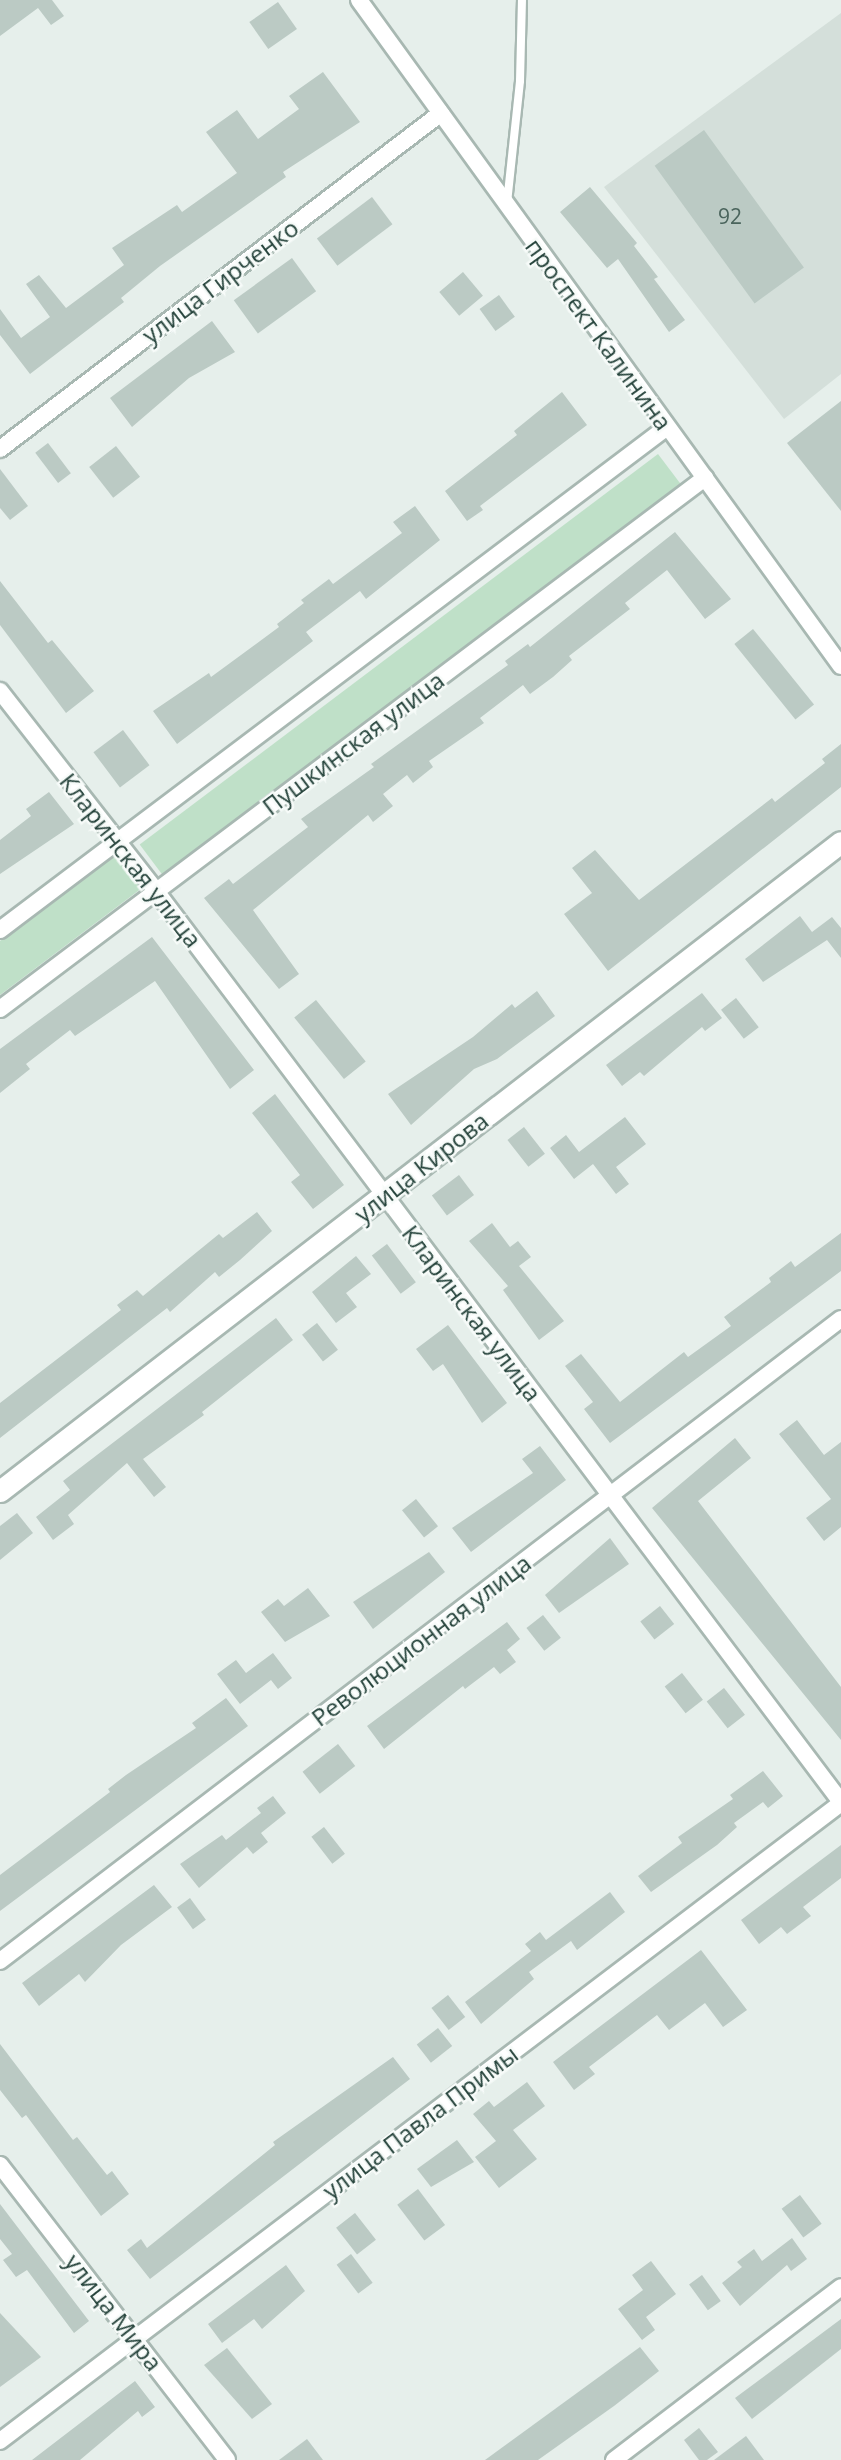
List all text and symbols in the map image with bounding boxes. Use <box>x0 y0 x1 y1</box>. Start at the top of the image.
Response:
house number: 92 <box>718 203 742 229</box>
street label: улица Гирченко <box>136 213 304 349</box>
street label: проспект Калинина <box>520 233 678 435</box>
street label: Пушкинская улица <box>257 665 449 821</box>
street label: Кларинская улица <box>54 767 208 953</box>
street label: улица Кирова <box>348 1106 494 1228</box>
street label: Кларинская улица <box>396 1219 548 1407</box>
street label: Революционная улица <box>306 1548 536 1732</box>
street label: улица Павла Примы <box>317 2039 523 2205</box>
street label: улица Мира <box>59 2248 169 2376</box>

